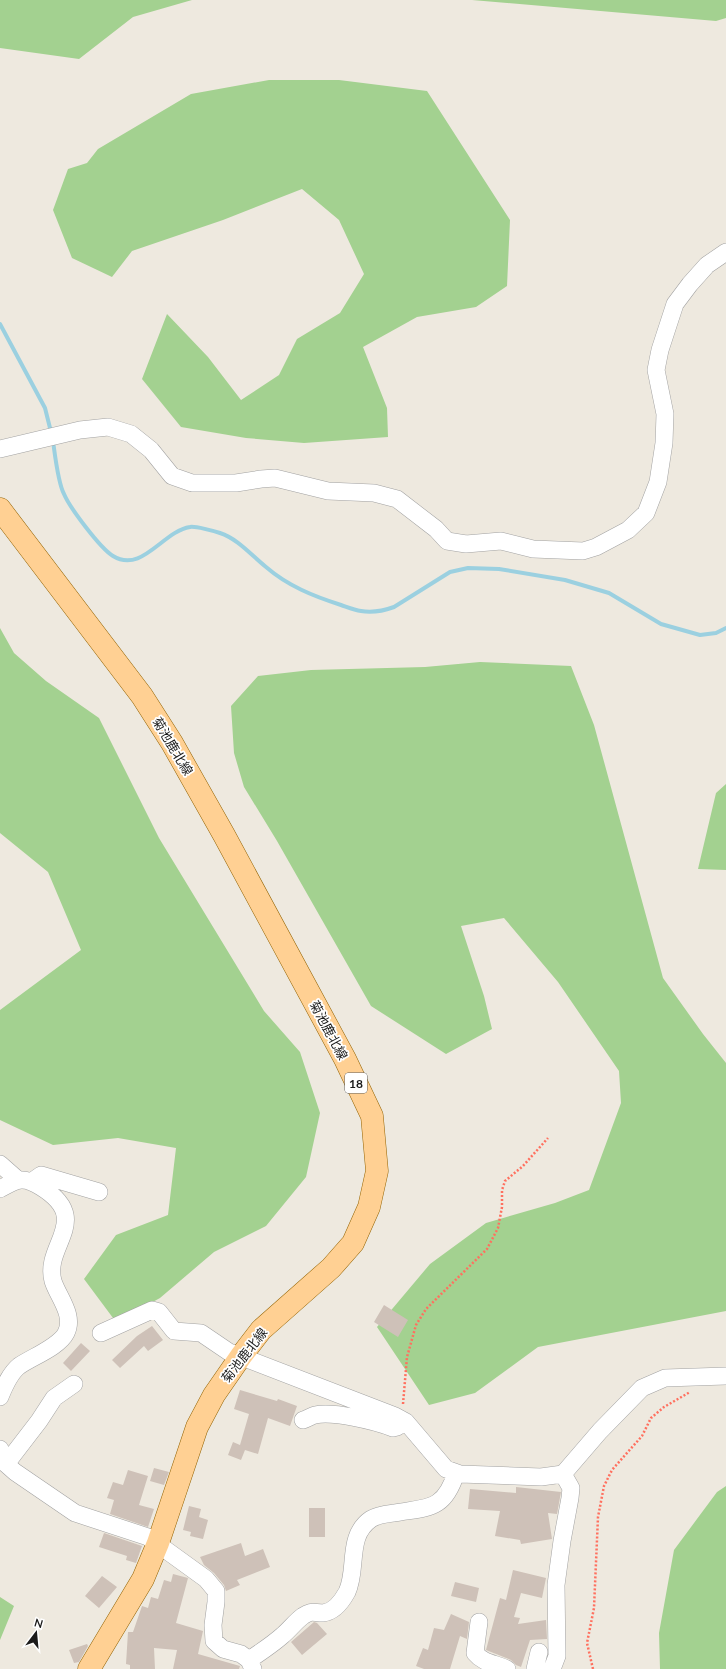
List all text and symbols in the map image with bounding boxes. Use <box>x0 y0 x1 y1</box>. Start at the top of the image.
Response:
street label: 菊池鹿北線 <box>149 714 197 778</box>
street label: 菊池鹿北線 <box>307 998 351 1062</box>
road number: 18 <box>345 1073 367 1093</box>
street label: 菊池鹿北線 <box>218 1324 270 1386</box>
north arrow <box>16 1613 56 1653</box>
text: N <box>33 1615 45 1630</box>

